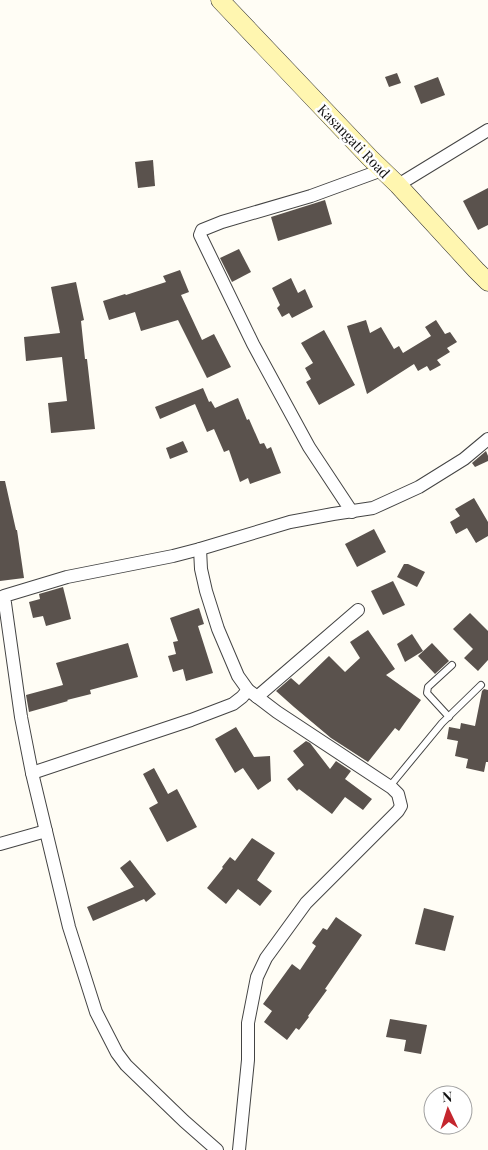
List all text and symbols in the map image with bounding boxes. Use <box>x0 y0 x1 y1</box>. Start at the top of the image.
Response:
street label: Kasangati Road <box>314 100 394 182</box>
north arrow <box>423 1085 473 1135</box>
text: N <box>441 1087 453 1106</box>

